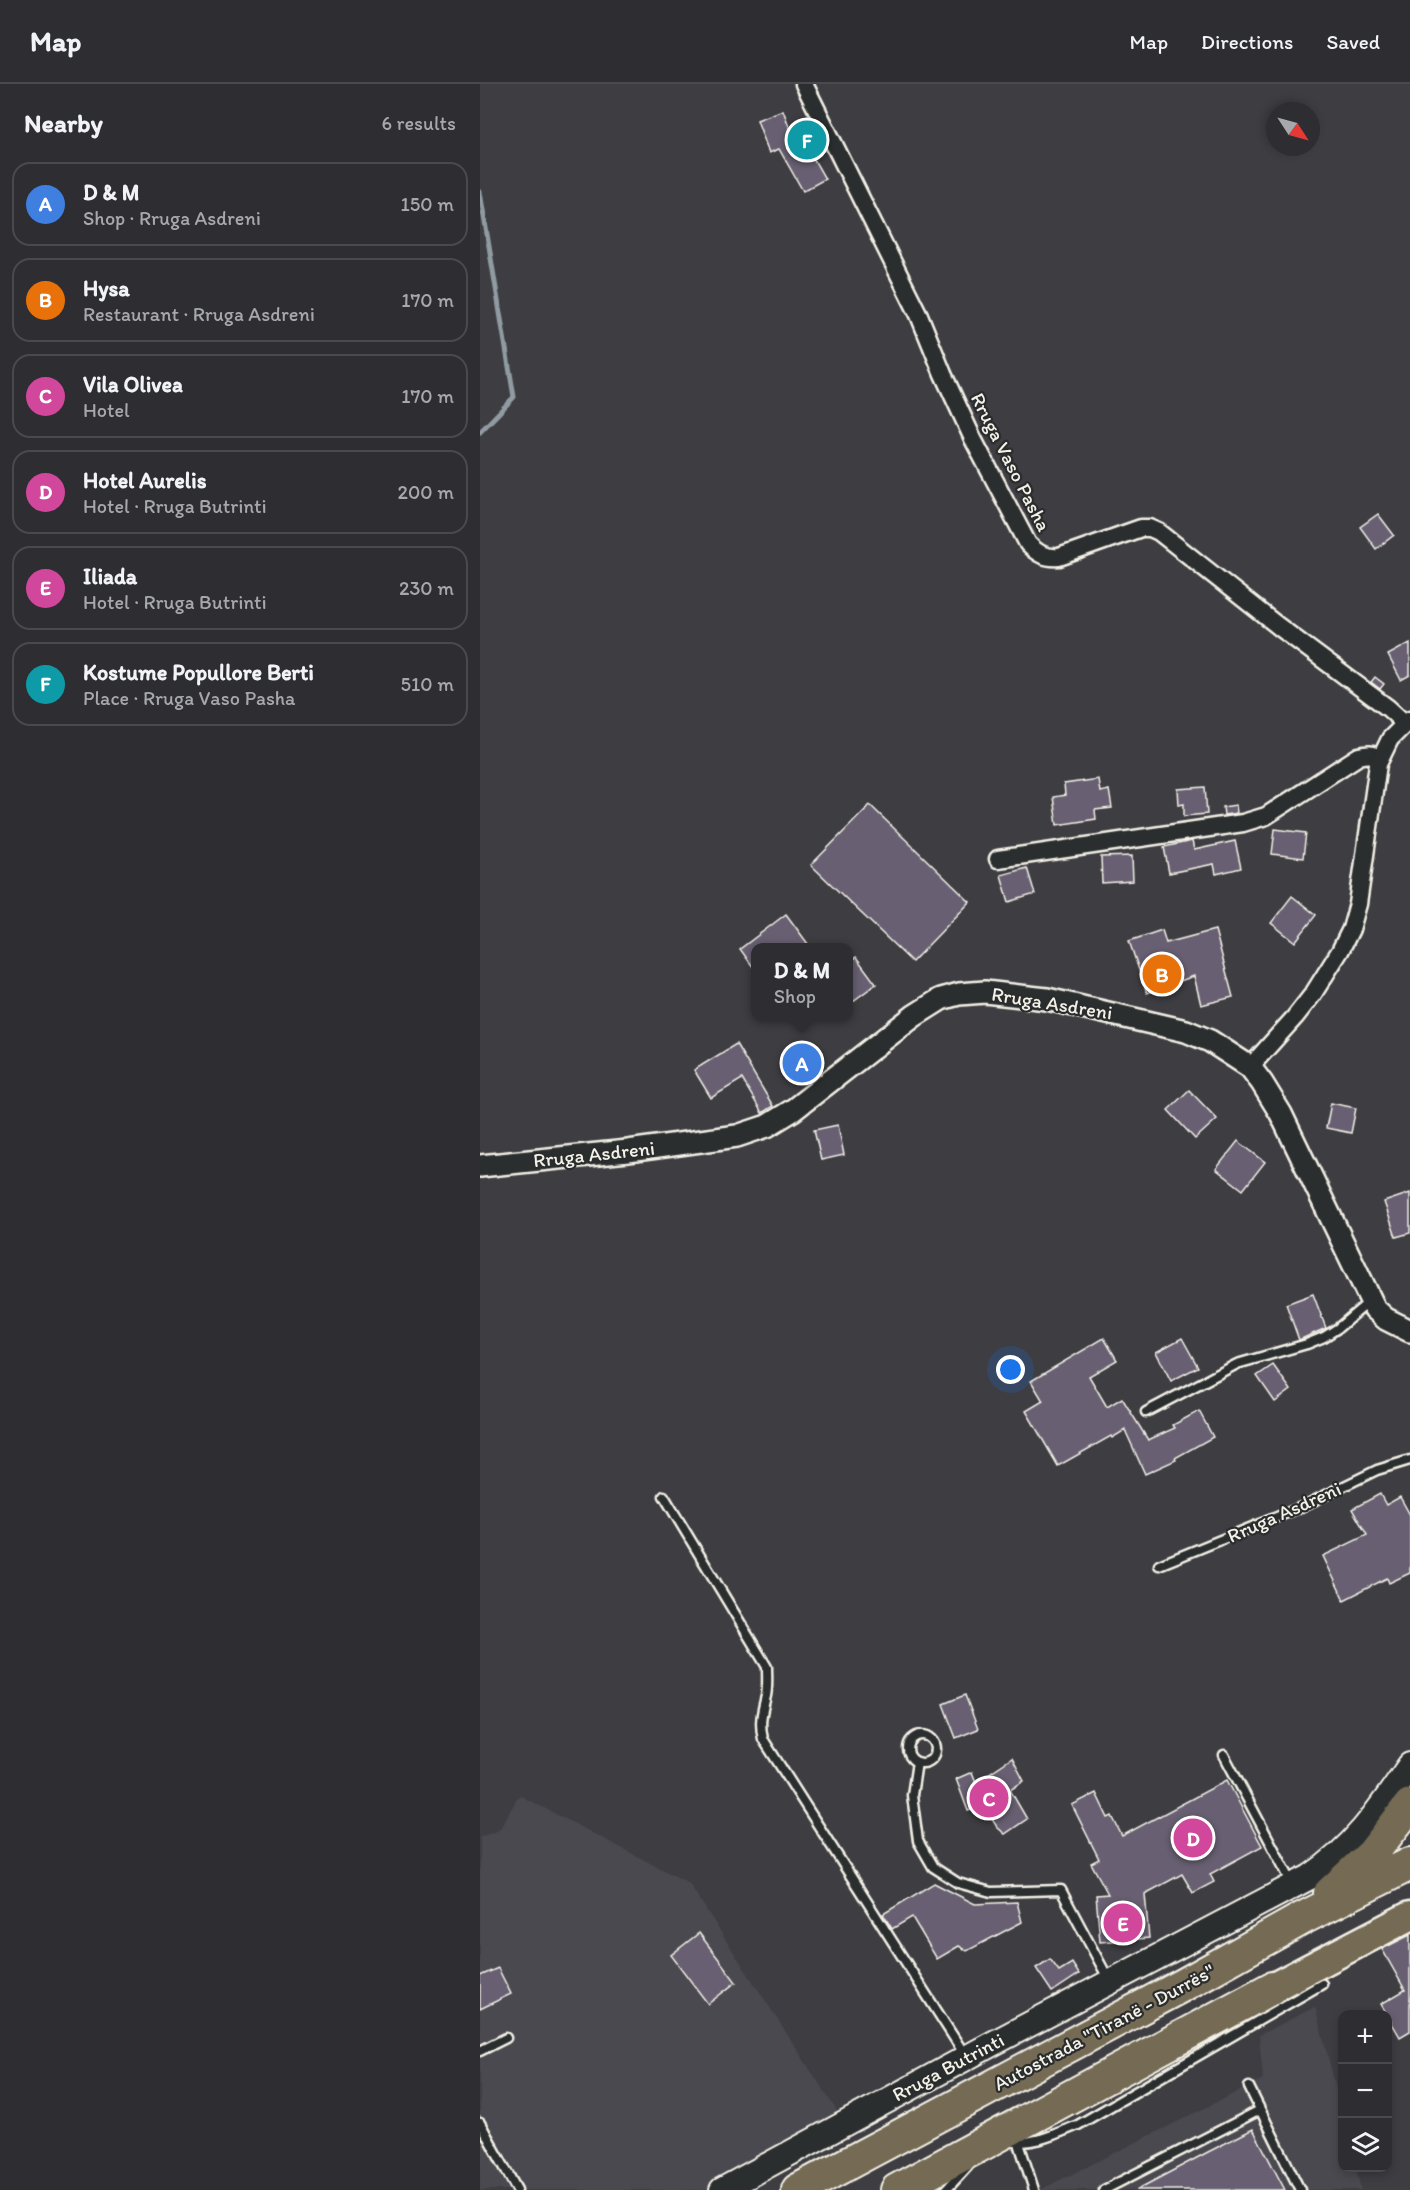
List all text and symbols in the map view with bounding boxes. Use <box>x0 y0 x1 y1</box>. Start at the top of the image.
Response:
text: Map <box>30 24 81 58</box>
text: Map <box>1130 29 1168 54</box>
text: Directions <box>1201 29 1293 54</box>
text: Saved <box>1326 29 1380 54</box>
north arrow <box>1266 102 1320 156</box>
text: Nearby <box>24 107 103 139</box>
text: 6 results <box>382 111 456 135</box>
pin: F <box>788 118 826 162</box>
text: D & M <box>83 179 139 206</box>
text: A <box>39 192 52 216</box>
text: 150 m <box>401 192 454 216</box>
text: Shop · Rruga Asdreni <box>83 206 261 230</box>
text: Hysa <box>83 275 130 302</box>
text: B <box>39 288 52 312</box>
text: 170 m <box>401 288 454 312</box>
text: Restaurant · Rruga Asdreni <box>83 302 315 326</box>
text: Vila Olivea <box>83 371 183 398</box>
text: C <box>39 384 52 408</box>
text: 170 m <box>401 384 454 408</box>
street label: Rruga Vaso Pasha <box>966 389 1057 536</box>
text: Hotel <box>83 398 130 422</box>
text: Hotel Aurelis <box>83 467 206 494</box>
text: D <box>39 480 52 504</box>
text: 200 m <box>398 480 454 504</box>
text: Hotel · Rruga Butrinti <box>83 494 267 518</box>
text: Iliada <box>83 563 137 590</box>
text: E <box>40 576 51 600</box>
text: 230 m <box>399 576 454 600</box>
text: Hotel · Rruga Butrinti <box>83 590 267 614</box>
text: Kostume Popullore Berti <box>83 659 314 686</box>
text: F <box>40 672 51 696</box>
text: 510 m <box>401 672 454 696</box>
text: Place · Rruga Vaso Pasha <box>83 686 295 710</box>
popup <box>751 943 853 1021</box>
pin: B <box>1142 952 1182 996</box>
text: D & M <box>774 957 830 984</box>
street label: Rruga Asdreni <box>990 982 1114 1024</box>
text: Shop <box>774 984 816 1008</box>
pin: A <box>782 1040 822 1086</box>
street label: Rruga Asdreni <box>532 1136 656 1172</box>
your location <box>996 1355 1025 1384</box>
street label: Rruga Asdreni <box>1223 1476 1345 1548</box>
pin: C <box>970 1776 1008 1820</box>
pin: D <box>1174 1816 1212 1860</box>
pin: E <box>1104 1900 1142 1946</box>
street label: Autostrada "Tiranë - Durrës" <box>989 1958 1219 2096</box>
map controls <box>1338 2010 1392 2172</box>
button: + <box>1338 2010 1392 2064</box>
street label: Rruga Butrinti <box>888 2027 1008 2107</box>
button: − <box>1338 2064 1392 2118</box>
button: layers <box>1338 2118 1392 2172</box>

